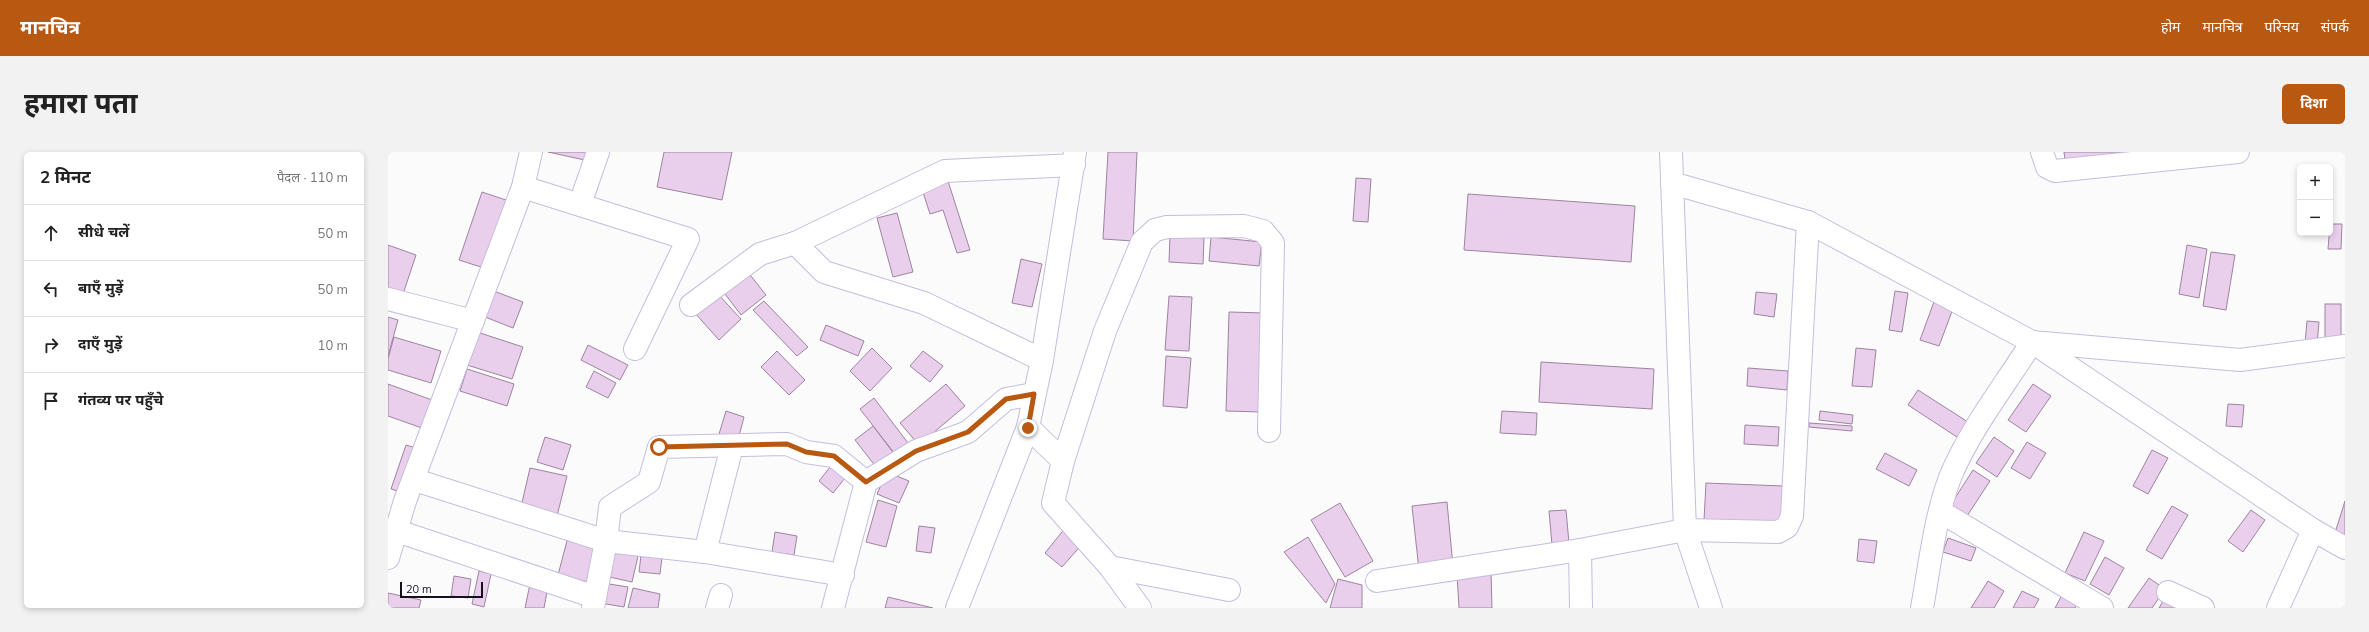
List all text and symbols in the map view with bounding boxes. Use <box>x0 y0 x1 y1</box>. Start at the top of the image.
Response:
text: मानचित्र <box>20 15 80 39</box>
text: होम <box>2161 18 2180 36</box>
text: मानचित्र <box>2202 18 2243 36</box>
text: परिचय <box>2265 18 2299 36</box>
text: संपर्क <box>2321 18 2349 36</box>
button: दिशा <box>2282 84 2345 124</box>
text: हमारा पता <box>24 85 137 120</box>
map controls <box>2297 164 2333 236</box>
button: + <box>2297 164 2333 200</box>
text: 2 मिनट <box>40 166 91 187</box>
text: पैदल · 110 m <box>277 169 348 185</box>
button: − <box>2297 200 2333 236</box>
icon: ahead <box>40 222 62 244</box>
text: सीधे चलें <box>78 222 129 241</box>
text: 50 m <box>318 225 348 241</box>
icon: left <box>40 278 62 300</box>
text: बाएँ मुड़ें <box>78 278 123 297</box>
text: 50 m <box>318 281 348 297</box>
icon: right <box>40 334 62 356</box>
text: दाएँ मुड़ें <box>78 334 122 353</box>
text: 10 m <box>318 337 348 353</box>
icon: arrive <box>40 390 62 412</box>
text: गंतव्य पर पहुँचे <box>78 390 163 409</box>
route end <box>1019 419 1037 437</box>
route start <box>650 438 668 456</box>
scale bar <box>400 580 483 599</box>
text: 20 m <box>406 582 432 596</box>

